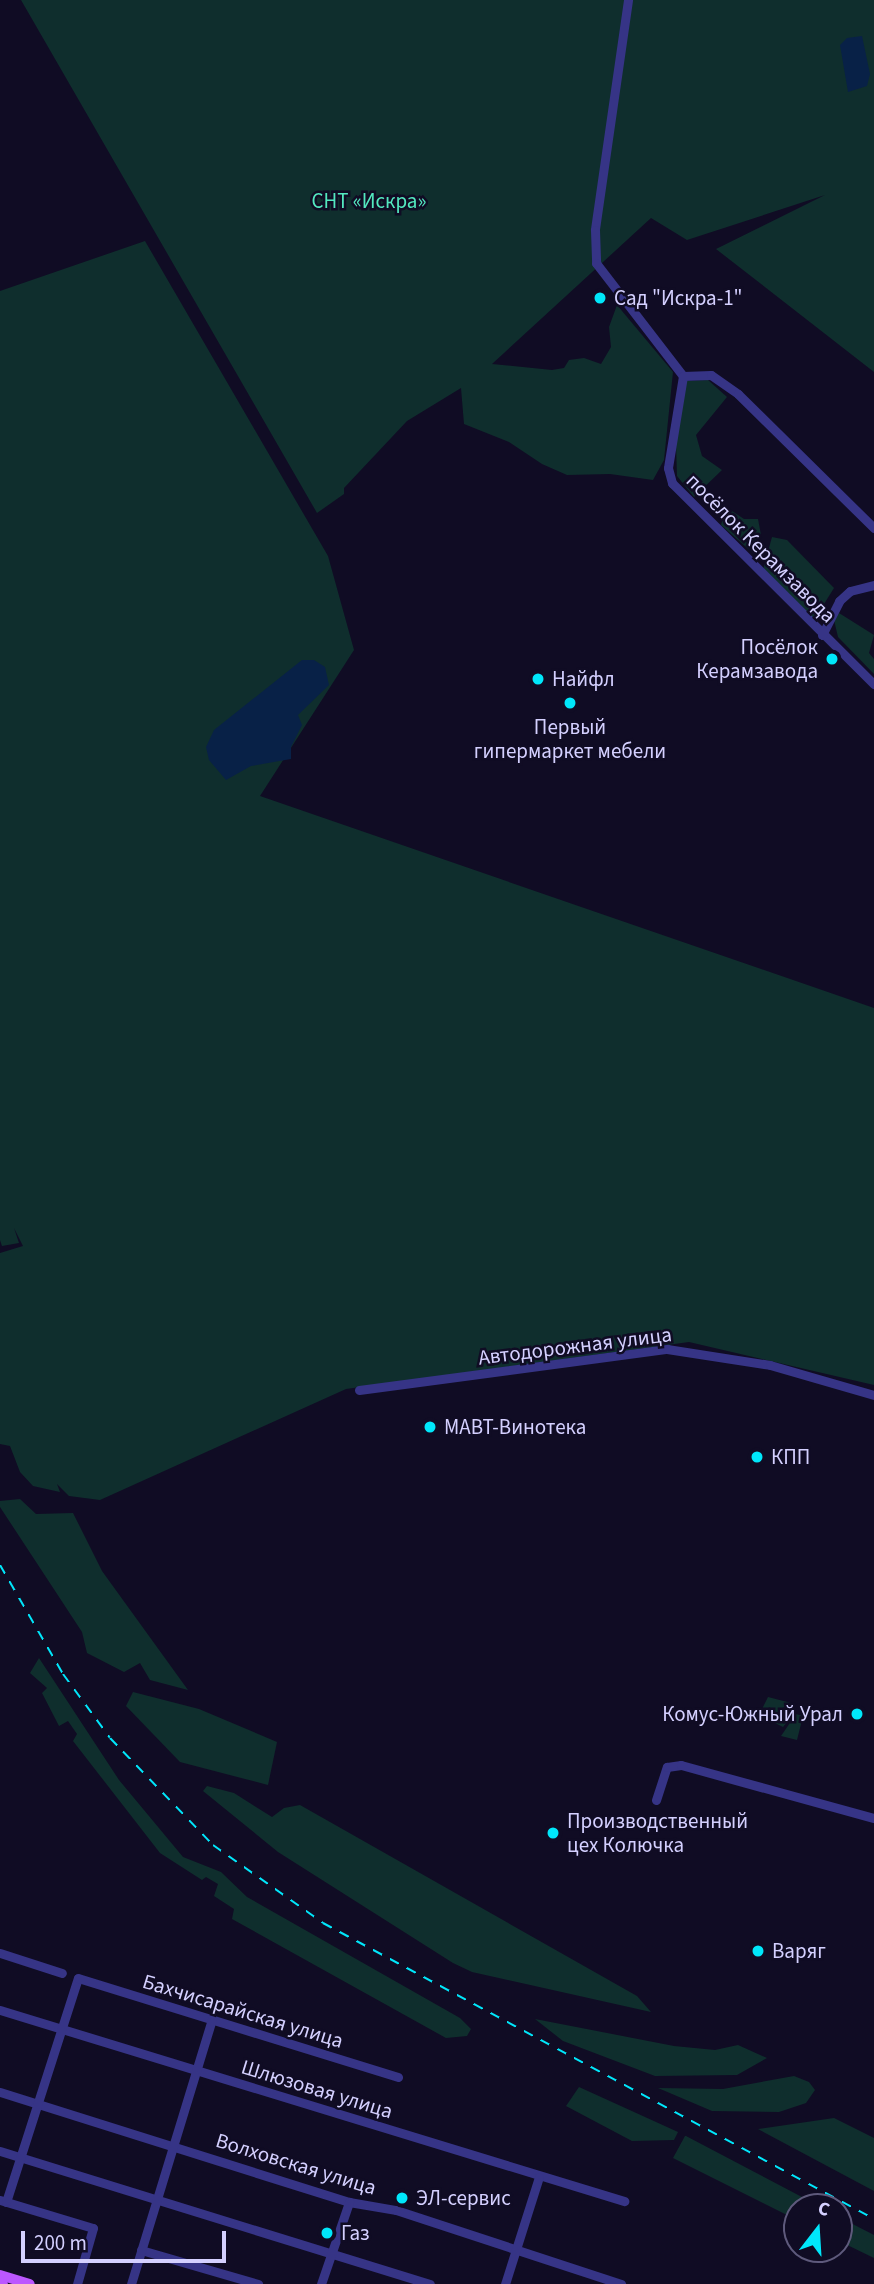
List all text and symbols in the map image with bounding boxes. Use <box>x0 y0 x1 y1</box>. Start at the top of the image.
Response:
park label: СНТ «Искра» <box>312 188 426 214</box>
place label: Сад "Искра-1" <box>614 285 743 311</box>
marker: Сад "Искра-1" <box>592 290 608 306</box>
street label: посёлок Керамзавода <box>681 468 841 628</box>
place label: Посёлок Керамзавода <box>696 634 818 684</box>
marker: Посёлок Керамзавода <box>824 651 840 667</box>
place label: Найфл <box>552 666 615 692</box>
marker: Найфл <box>530 671 546 687</box>
marker: Первый гипермаркет мебели <box>562 695 578 711</box>
place label: Первый гипермаркет мебели <box>474 714 666 764</box>
street label: Автодорожная улица <box>477 1322 673 1370</box>
place label: МАВТ-Винотека <box>444 1414 586 1440</box>
marker: МАВТ-Винотека <box>422 1419 438 1435</box>
place label: КПП <box>771 1444 810 1470</box>
marker: КПП <box>749 1449 765 1465</box>
place label: Комус-Южный Урал <box>662 1701 843 1727</box>
marker: Комус-Южный Урал <box>849 1706 865 1722</box>
place label: Производственный цех Колючка <box>567 1808 748 1858</box>
marker: Производственный цех Колючка <box>545 1825 561 1841</box>
place label: Варяг <box>772 1938 826 1964</box>
marker: Варяг <box>750 1943 766 1959</box>
street label: Бахчисарайская улица <box>140 1968 346 2054</box>
street label: Шлюзовая улица <box>238 2054 396 2124</box>
street label: Волховская улица <box>213 2128 379 2200</box>
place label: ЭЛ-сервис <box>416 2185 511 2211</box>
marker: ЭЛ-сервис <box>394 2190 410 2206</box>
north arrow <box>783 2193 853 2263</box>
text: С <box>814 2195 833 2224</box>
scale bar <box>24 2218 229 2262</box>
place label: Газ <box>341 2220 370 2246</box>
marker: Газ <box>319 2225 335 2241</box>
text: 200 m <box>34 2228 87 2258</box>

